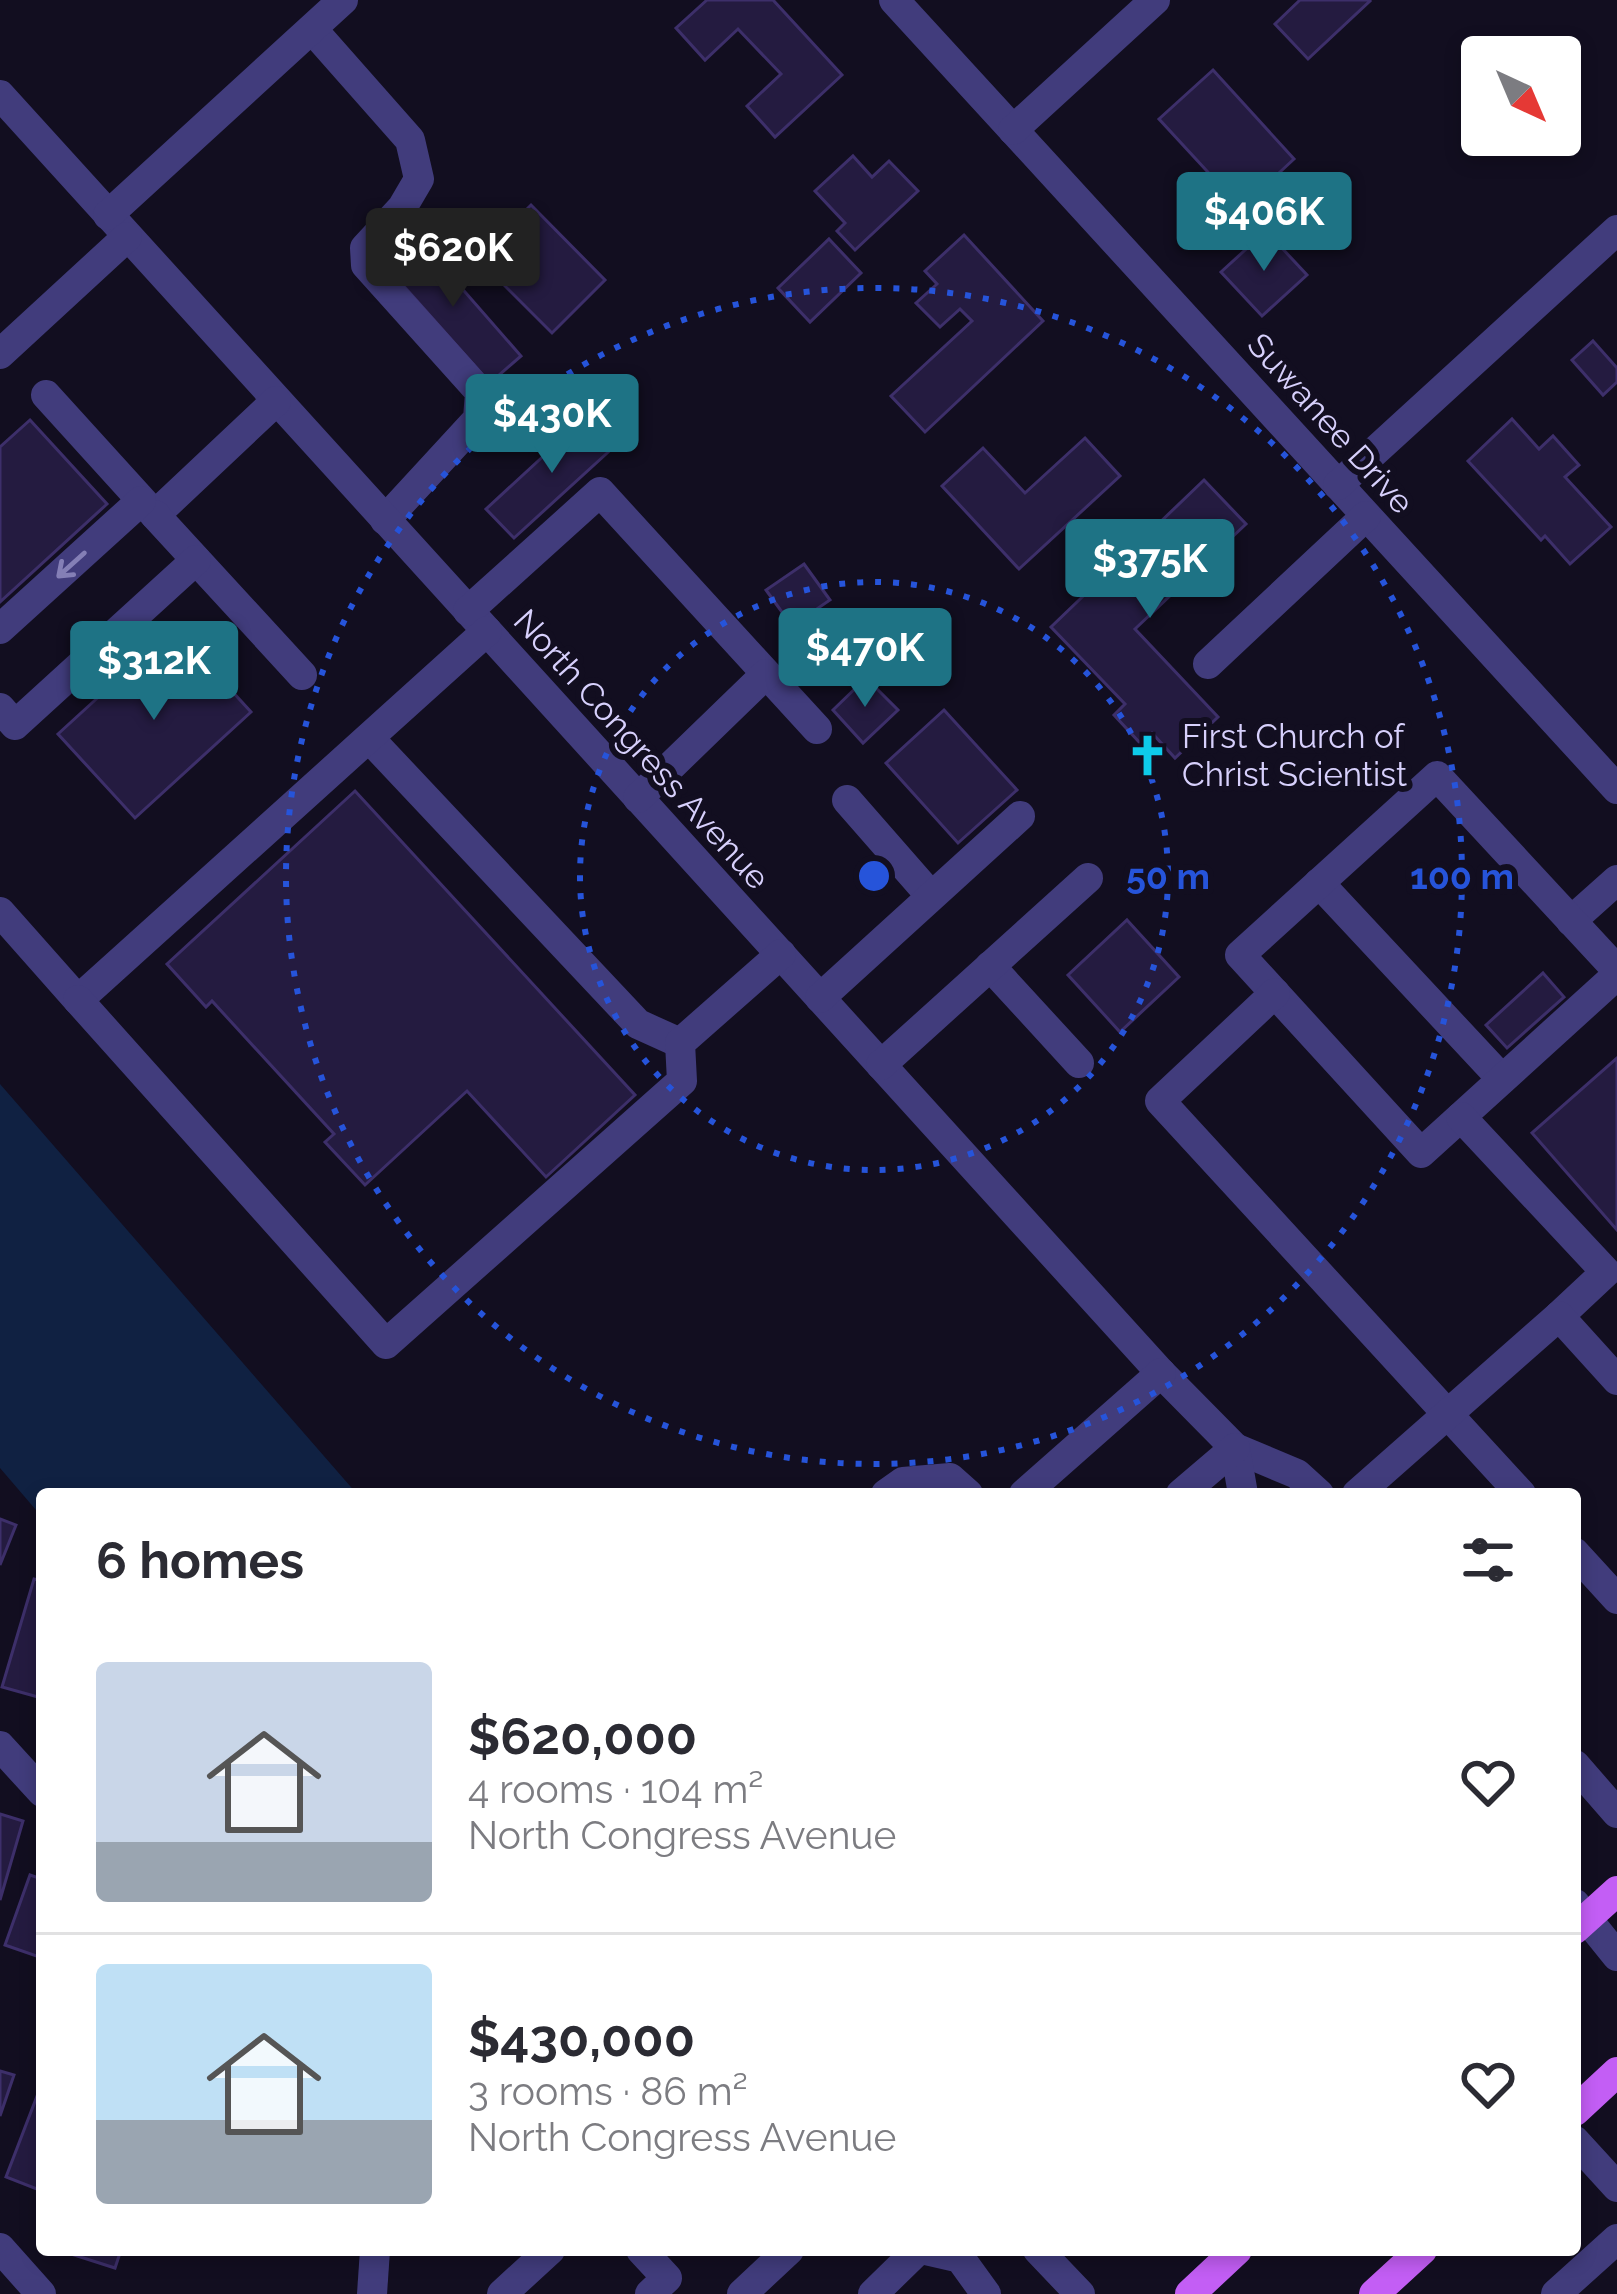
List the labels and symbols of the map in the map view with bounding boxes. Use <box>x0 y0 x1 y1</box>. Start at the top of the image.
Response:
north arrow <box>1461 36 1581 156</box>
pin: $406K <box>1180 172 1348 274</box>
pin: $620K <box>369 208 537 310</box>
street label: Suwanee Drive <box>1239 325 1422 522</box>
pin: $430K <box>468 374 636 476</box>
pin: $375K <box>1066 519 1234 621</box>
one-way arrow <box>56 551 86 578</box>
street label: North Congress Avenue <box>506 602 777 897</box>
pin: $470K <box>781 608 949 710</box>
pin: $312K <box>70 621 238 723</box>
place label: First Church of Christ Scientist <box>1182 717 1407 794</box>
church icon: First Church of Christ Scientist <box>1125 732 1171 778</box>
centre of rings <box>853 855 895 897</box>
text: 50 m <box>1126 855 1210 897</box>
text: 100 m <box>1410 855 1514 897</box>

